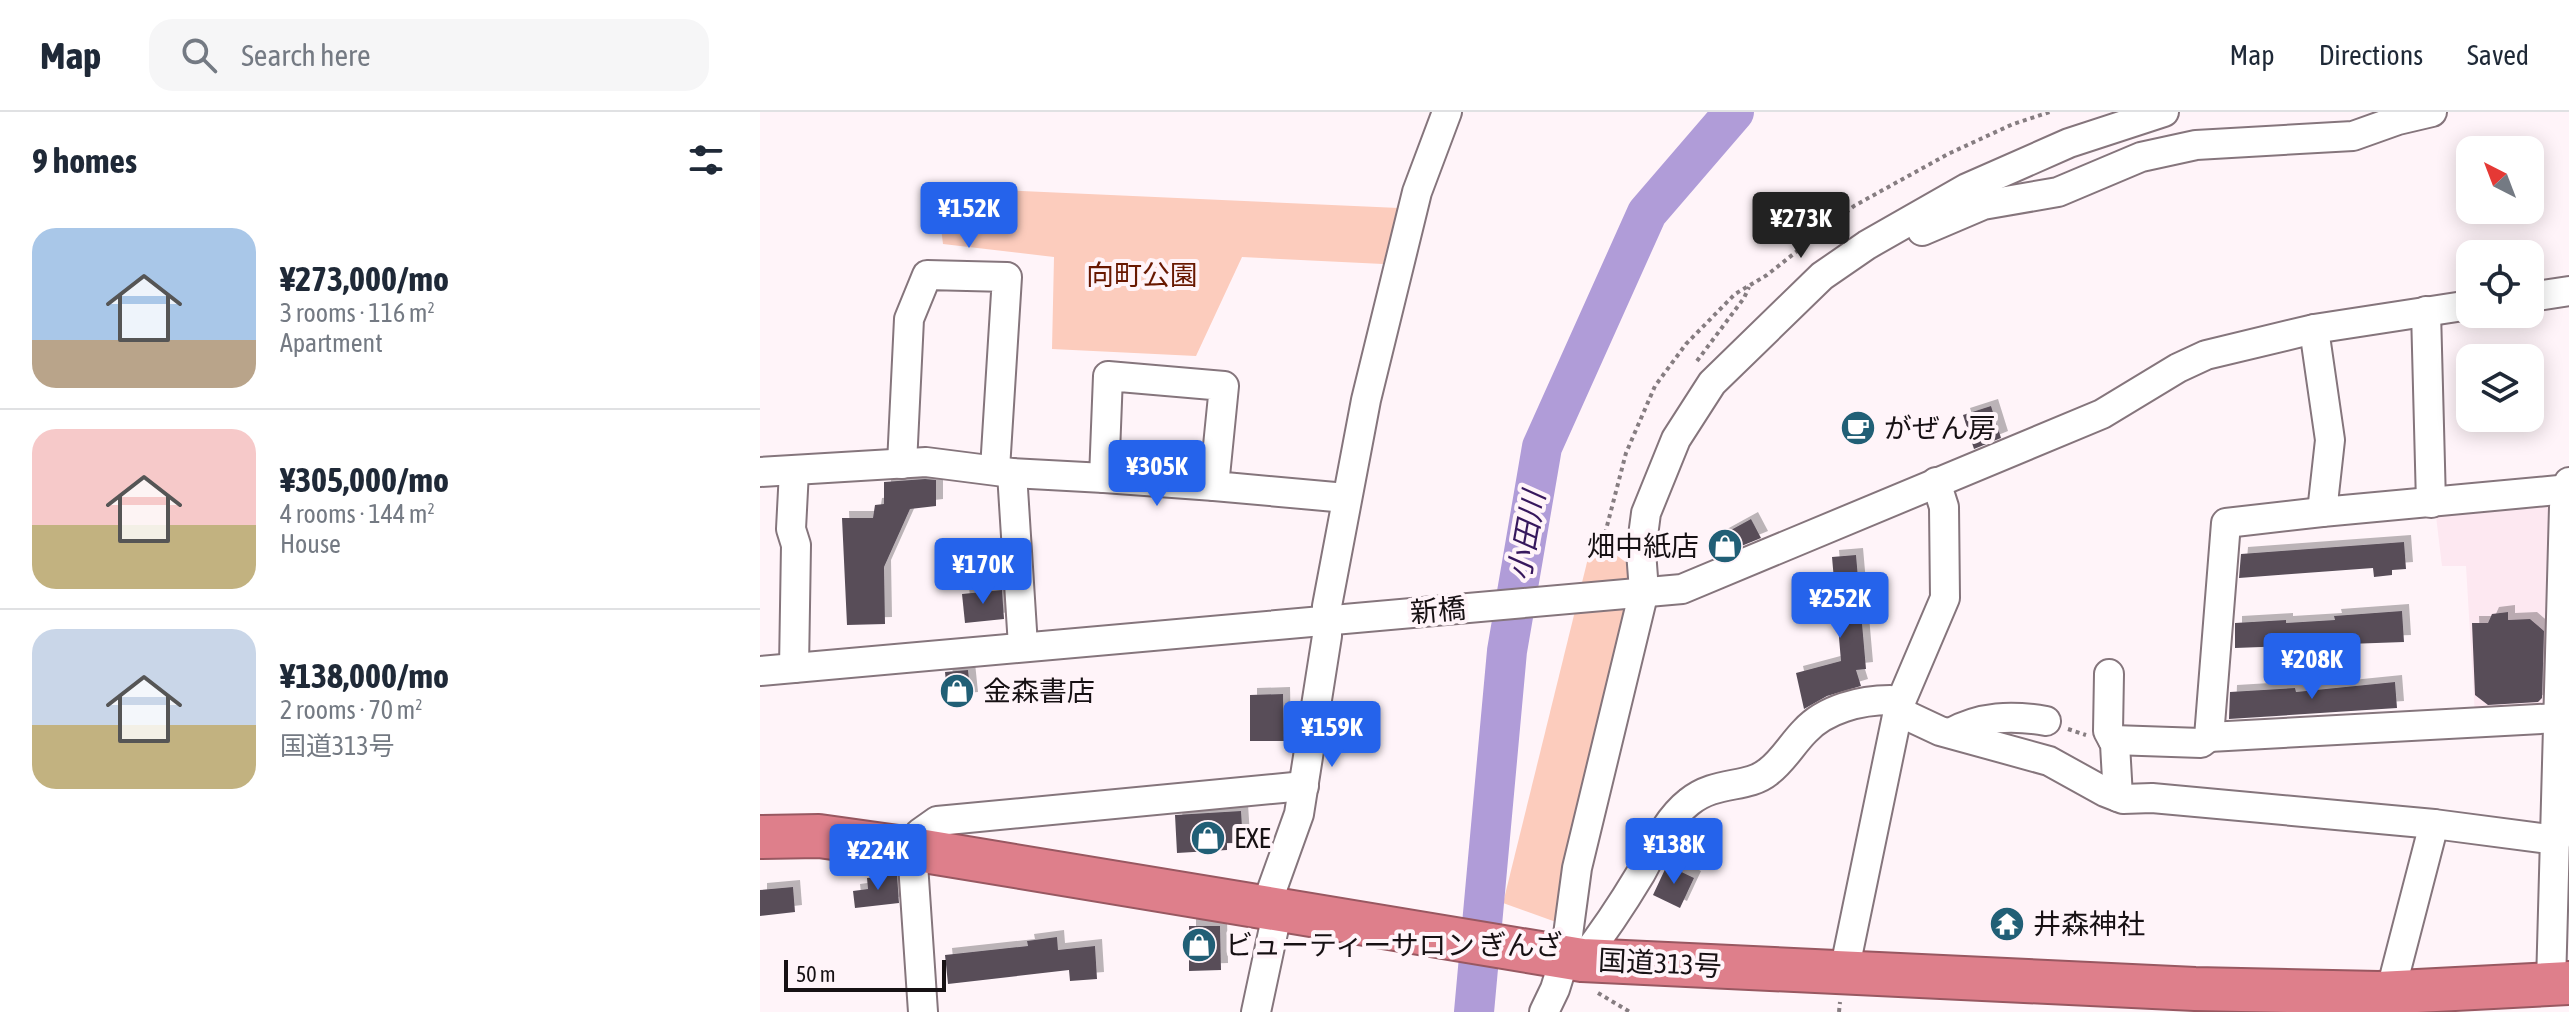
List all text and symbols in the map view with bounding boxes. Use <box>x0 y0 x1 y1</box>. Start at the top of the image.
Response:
search box <box>149 19 709 91</box>
icon: search <box>177 33 221 77</box>
text: Map <box>40 34 101 77</box>
text: Search here <box>241 38 371 72</box>
text: Map <box>2230 39 2275 71</box>
text: Directions <box>2319 39 2423 71</box>
text: Saved <box>2467 39 2529 71</box>
north arrow <box>2456 136 2544 224</box>
map controls <box>2456 136 2544 432</box>
icon: filters <box>684 138 728 182</box>
text: 9 homes <box>32 141 137 180</box>
pin: ¥152K <box>913 182 1025 250</box>
pin: ¥273K <box>1745 192 1857 260</box>
text: ¥152K <box>939 193 999 223</box>
text: ¥273K <box>1771 203 1831 233</box>
button: locate <box>2456 240 2544 328</box>
text: ¥273,000/mo <box>280 259 449 298</box>
park label: 向町公園 <box>1086 259 1198 291</box>
icon: home <box>96 260 192 356</box>
text: 3 rooms · 116 m² <box>280 298 435 328</box>
text: Apartment <box>280 328 383 358</box>
button: layers <box>2456 344 2544 432</box>
cafe icon: がぜん房 <box>1839 409 1877 447</box>
place label: がぜん房 <box>1884 412 1996 444</box>
pin: ¥305K <box>1101 440 1213 508</box>
text: ¥305K <box>1127 451 1187 481</box>
text: ¥305,000/mo <box>280 460 449 499</box>
icon: home <box>96 461 192 557</box>
water label: 小田川 <box>1501 486 1551 583</box>
text: 4 rooms · 144 m² <box>280 499 435 529</box>
shop icon: 畑中紙店 <box>1706 527 1744 565</box>
text: House <box>280 529 341 559</box>
place label: 畑中紙店 <box>1587 530 1699 562</box>
pin: ¥170K <box>927 538 1039 606</box>
text: ¥170K <box>953 549 1013 579</box>
pin: ¥252K <box>1784 572 1896 640</box>
text: ¥252K <box>1810 583 1870 613</box>
street label: 新橋 <box>1409 592 1467 628</box>
pin: ¥208K <box>2256 633 2368 701</box>
text: ¥208K <box>2282 644 2342 674</box>
text: ¥138,000/mo <box>280 656 449 695</box>
icon: home <box>96 661 192 757</box>
shop icon: 金森書店 <box>938 672 976 710</box>
place label: 金森書店 <box>983 675 1095 707</box>
text: 2 rooms · 70 m² <box>280 695 422 725</box>
pin: ¥159K <box>1276 701 1388 769</box>
text: ¥159K <box>1302 712 1362 742</box>
text: 国道313号 <box>280 731 395 761</box>
pin: ¥138K <box>1618 818 1730 886</box>
shop icon: EXE <box>1189 819 1227 857</box>
place label: EXE <box>1234 822 1271 854</box>
pin: ¥224K <box>822 824 934 892</box>
text: ¥138K <box>1644 829 1704 859</box>
text: ¥224K <box>848 835 908 865</box>
temple icon: 井森神社 <box>1988 905 2026 943</box>
place label: 井森神社 <box>2033 908 2145 940</box>
shop icon: ビューティーサロン ぎんざ <box>1180 926 1218 964</box>
place label: ビューティーサロン ぎんざ <box>1225 929 1563 961</box>
street label: 国道313号 <box>1598 944 1722 982</box>
scale bar <box>784 956 946 992</box>
text: 50 m <box>796 961 836 987</box>

